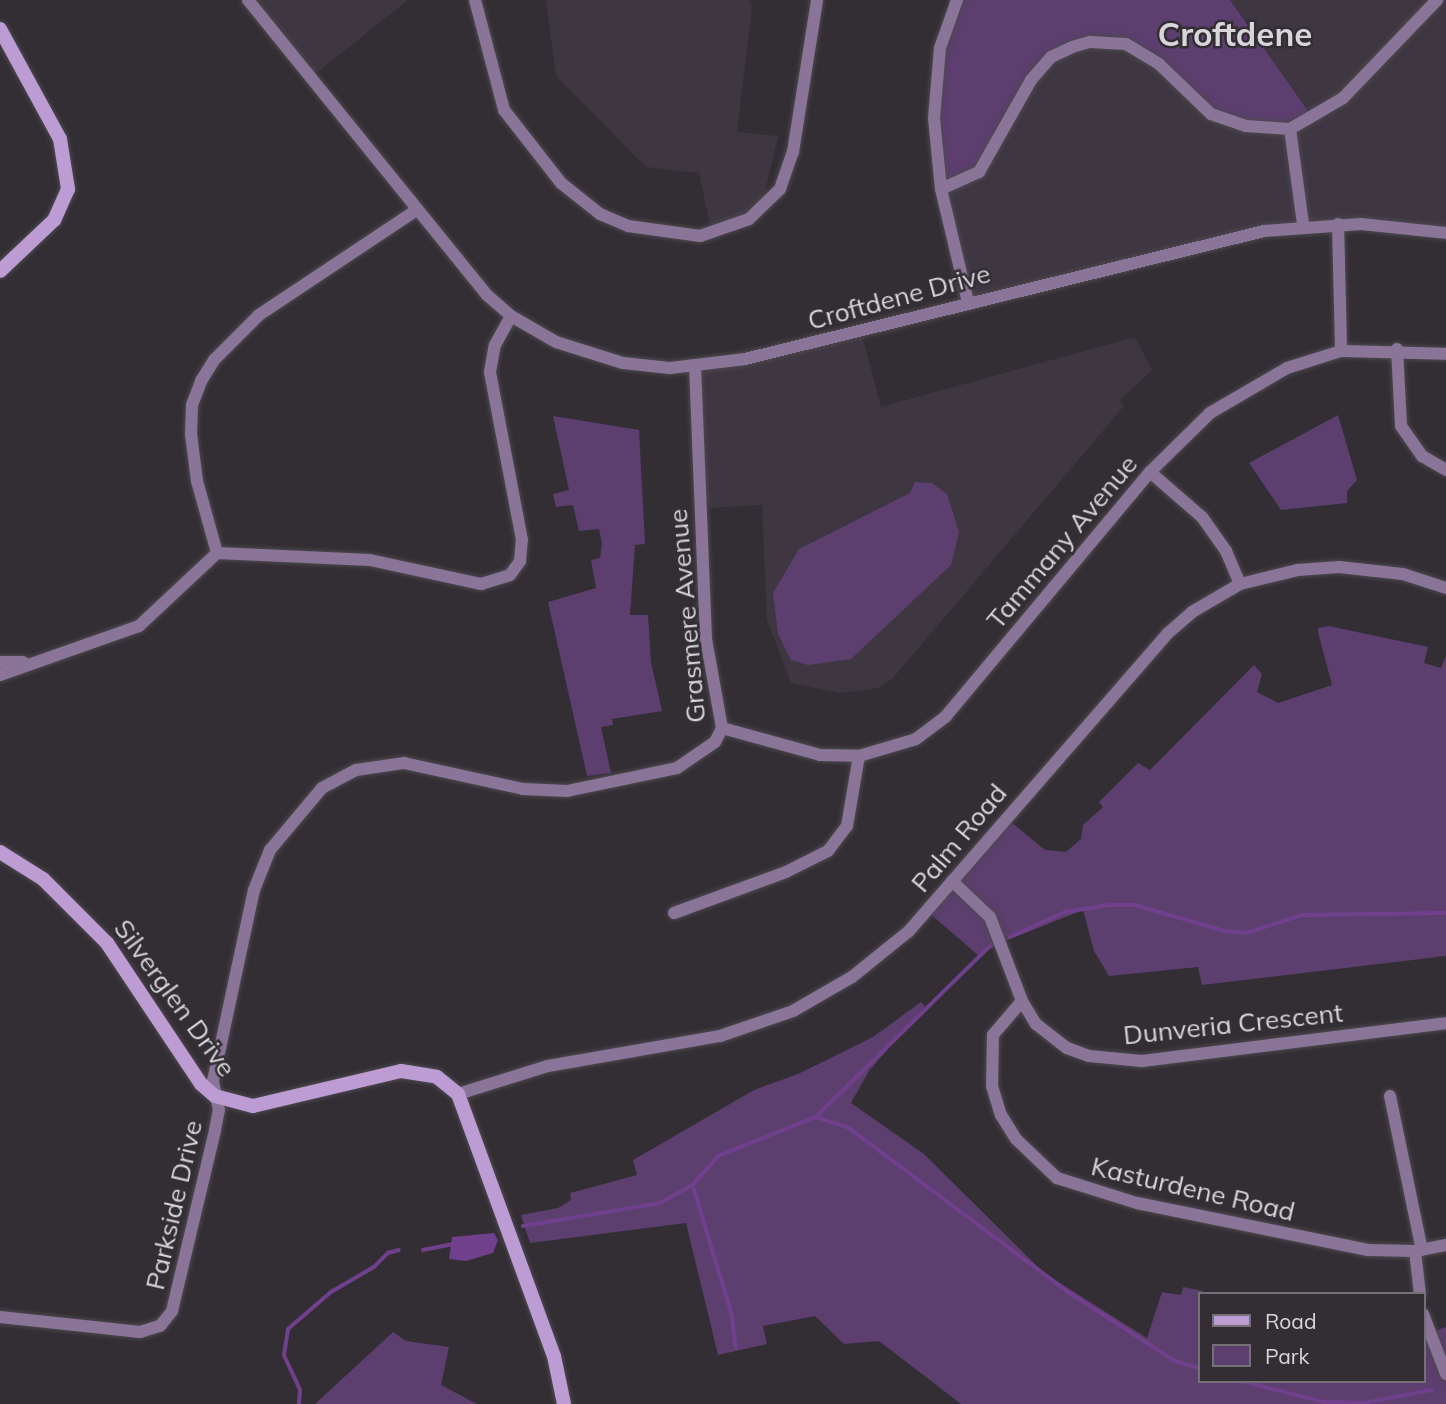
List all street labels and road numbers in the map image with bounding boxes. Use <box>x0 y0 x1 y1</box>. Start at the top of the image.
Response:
street label: Croftdene Drive <box>804 258 994 336</box>
street label: Tammany Avenue <box>980 449 1144 635</box>
street label: Grasmere Avenue <box>662 508 712 724</box>
street label: Palm Road <box>905 778 1013 898</box>
street label: Silverglen Drive <box>108 913 242 1083</box>
street label: Dunveria Crescent <box>1122 997 1344 1051</box>
street label: Parkside Drive <box>139 1117 209 1293</box>
street label: Kasturdene Road <box>1088 1150 1298 1228</box>

